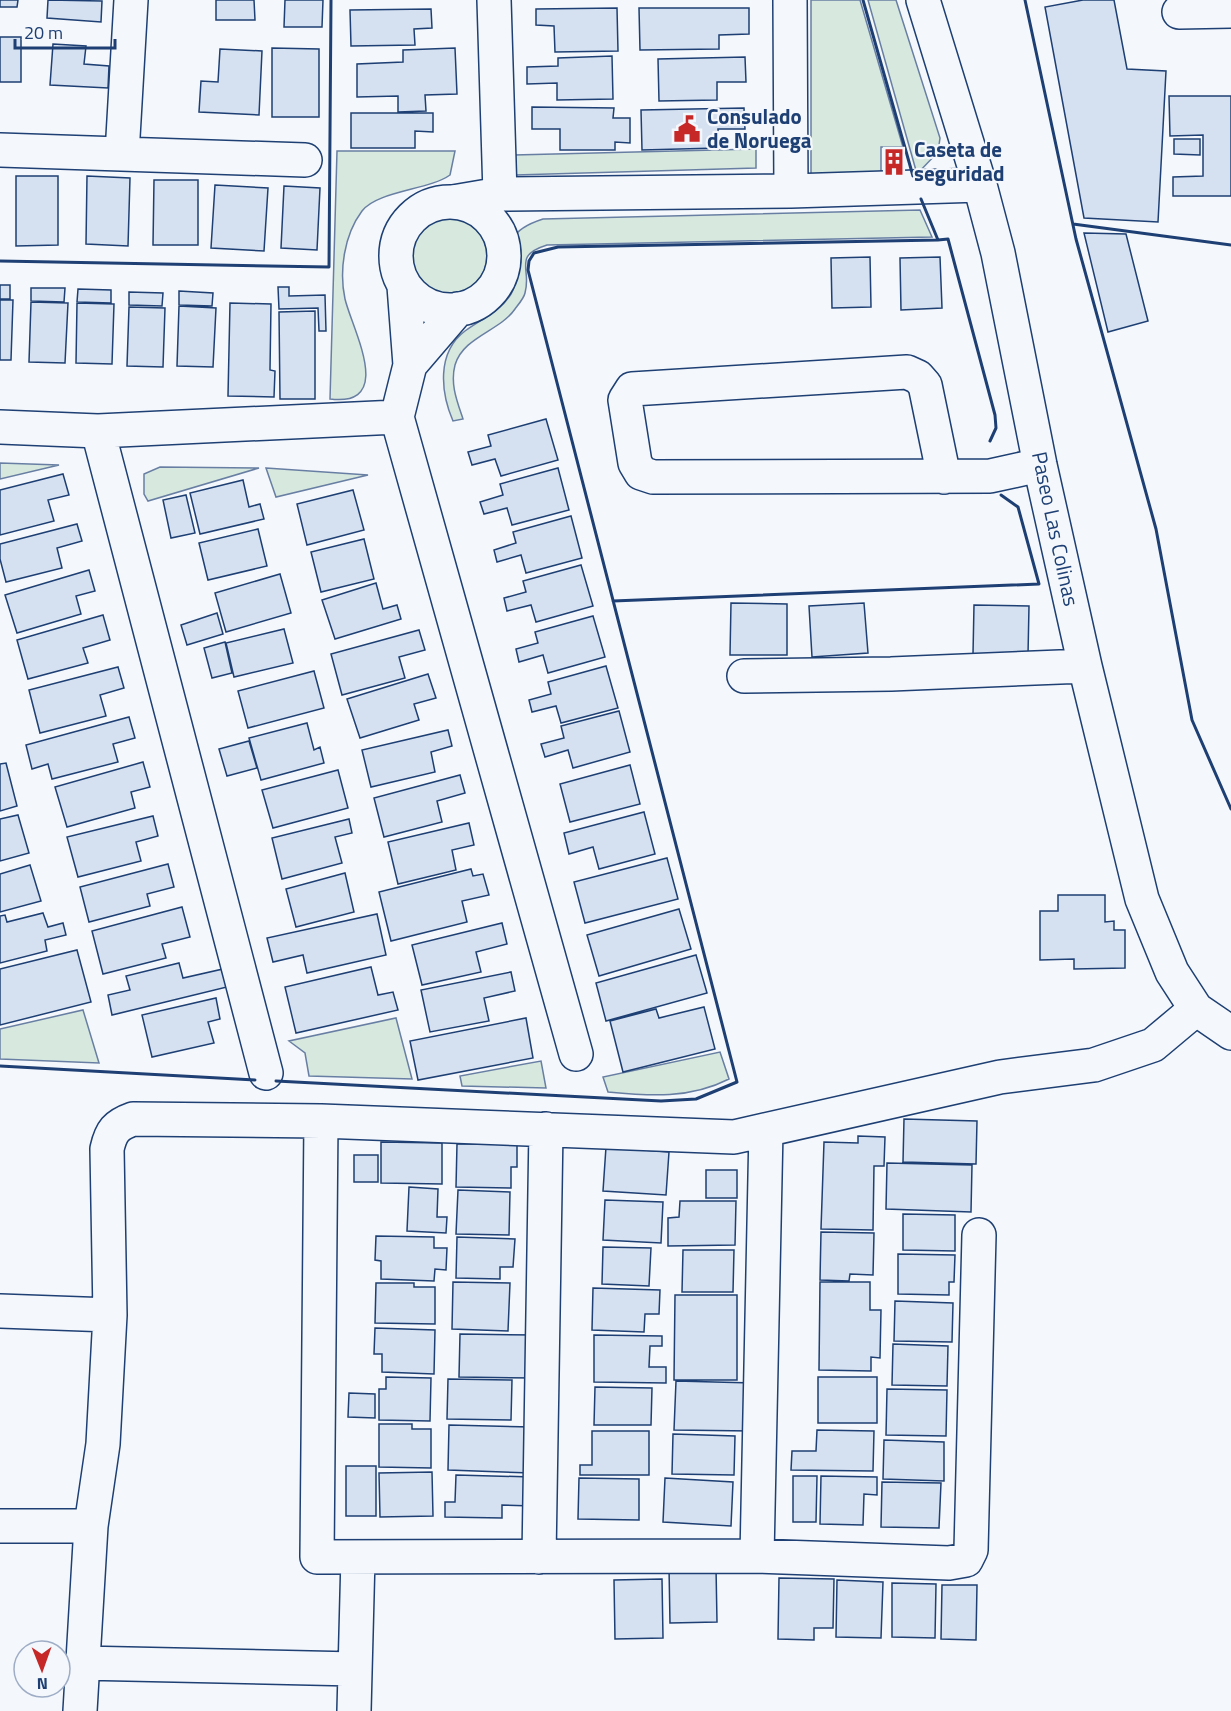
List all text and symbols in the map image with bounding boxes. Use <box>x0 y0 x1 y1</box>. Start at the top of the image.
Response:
scale bar <box>15 12 116 50</box>
text: 20 m <box>24 19 63 46</box>
place label: Consulado de Noruega <box>707 100 812 156</box>
public building icon: Consulado de Noruega <box>672 114 702 144</box>
place label: Caseta de seguridad <box>914 133 1004 189</box>
building icon: Caseta de seguridad <box>879 147 909 177</box>
street label: Paseo Las Colinas <box>1024 449 1088 609</box>
north arrow <box>12 1639 72 1699</box>
text: N <box>37 1672 48 1696</box>

